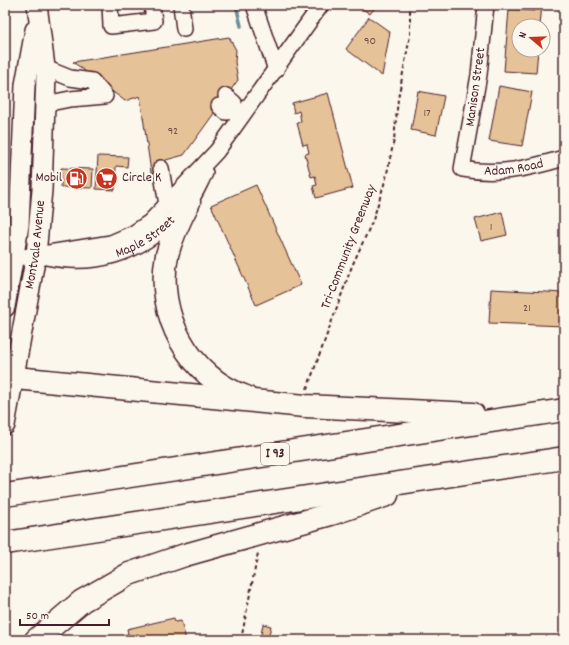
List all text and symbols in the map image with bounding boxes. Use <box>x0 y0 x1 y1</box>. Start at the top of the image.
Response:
north arrow <box>511 18 551 58</box>
text: N <box>515 30 532 41</box>
house number: 90 <box>364 33 376 50</box>
street label: Manison Street <box>461 46 491 128</box>
house number: 17 <box>423 105 431 122</box>
house number: 92 <box>168 123 178 140</box>
street label: Adam Road <box>484 154 546 182</box>
fuel station icon: Mobil <box>64 165 90 191</box>
supermarket icon: Circle K <box>93 165 119 191</box>
place label: Mobil <box>36 168 63 188</box>
place label: Circle K <box>122 168 162 188</box>
street label: Tri-Community Greenway <box>316 182 382 312</box>
street label: Montvale Avenue <box>20 199 51 291</box>
street label: Maple Street <box>113 212 180 264</box>
house number: 1 <box>490 219 492 236</box>
house number: 21 <box>523 300 531 317</box>
road number: I 93 <box>261 443 289 465</box>
scale bar <box>20 601 109 627</box>
text: 50 m <box>26 608 49 625</box>

